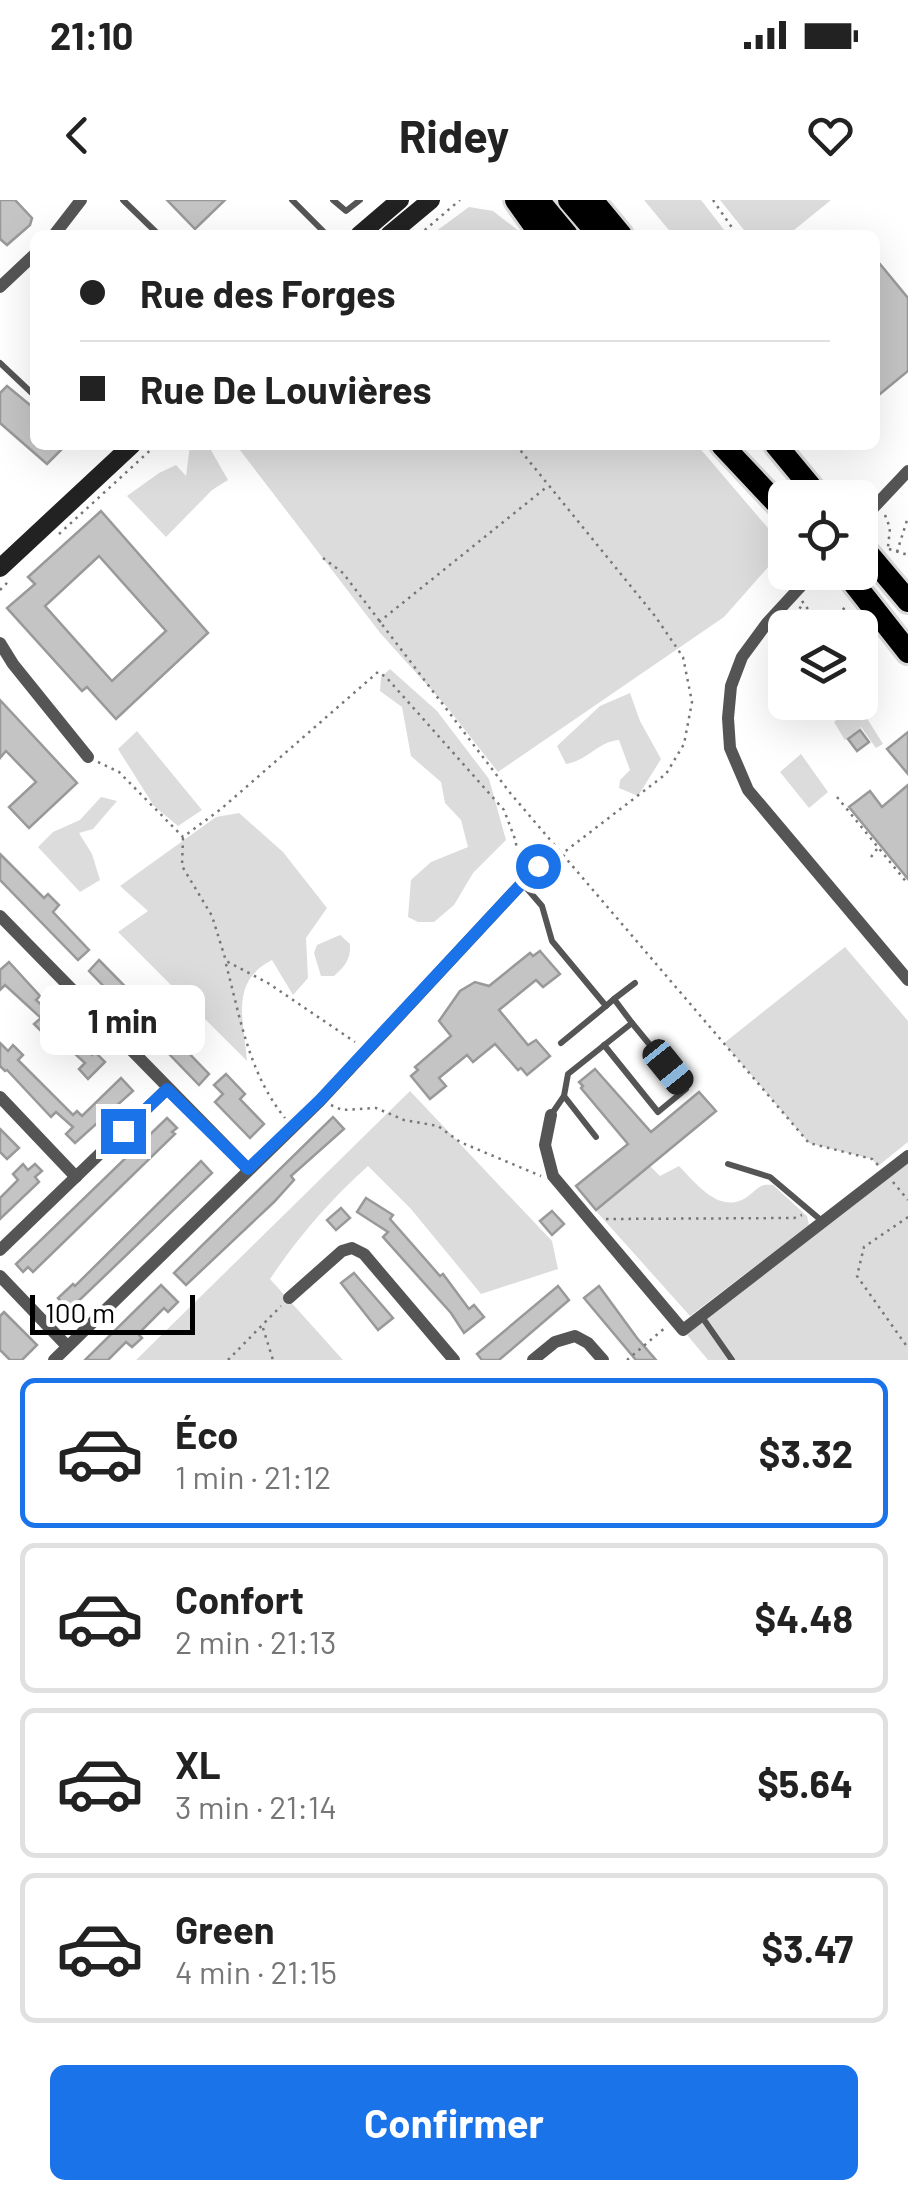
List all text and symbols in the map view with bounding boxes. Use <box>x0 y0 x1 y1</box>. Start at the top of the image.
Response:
text: 21:10 <box>50 12 133 58</box>
icon: back <box>50 108 105 163</box>
text: Ridey <box>399 108 509 162</box>
icon: heart <box>803 108 858 163</box>
text: Rue des Forges <box>140 270 396 316</box>
text: Rue De Louvières <box>140 366 432 412</box>
map controls <box>768 480 878 720</box>
button: locate <box>768 480 878 590</box>
button: layers <box>768 610 878 720</box>
route start <box>516 844 561 889</box>
callout: 1 min <box>41 986 206 1056</box>
text: 1 min <box>87 1001 158 1039</box>
car <box>637 1034 699 1100</box>
route end <box>101 1109 146 1154</box>
scale bar <box>30 1290 195 1334</box>
text: 100 m <box>45 1295 115 1329</box>
icon: car <box>55 1408 145 1498</box>
text: Éco <box>175 1411 239 1457</box>
text: $3.32 <box>759 1430 853 1476</box>
text: 1 min · 21:12 <box>175 1457 331 1495</box>
icon: car <box>55 1573 145 1663</box>
text: Confort <box>175 1576 304 1622</box>
text: $4.48 <box>754 1595 853 1641</box>
text: 2 min · 21:13 <box>175 1622 336 1660</box>
icon: car <box>55 1738 145 1828</box>
text: XL <box>175 1741 221 1787</box>
text: $5.64 <box>757 1760 853 1806</box>
text: 3 min · 21:14 <box>175 1787 337 1825</box>
icon: car <box>55 1903 145 1993</box>
text: Green <box>175 1906 275 1952</box>
text: $3.47 <box>761 1925 853 1971</box>
text: 4 min · 21:15 <box>175 1952 337 1990</box>
button: Confirmer <box>50 2065 858 2180</box>

